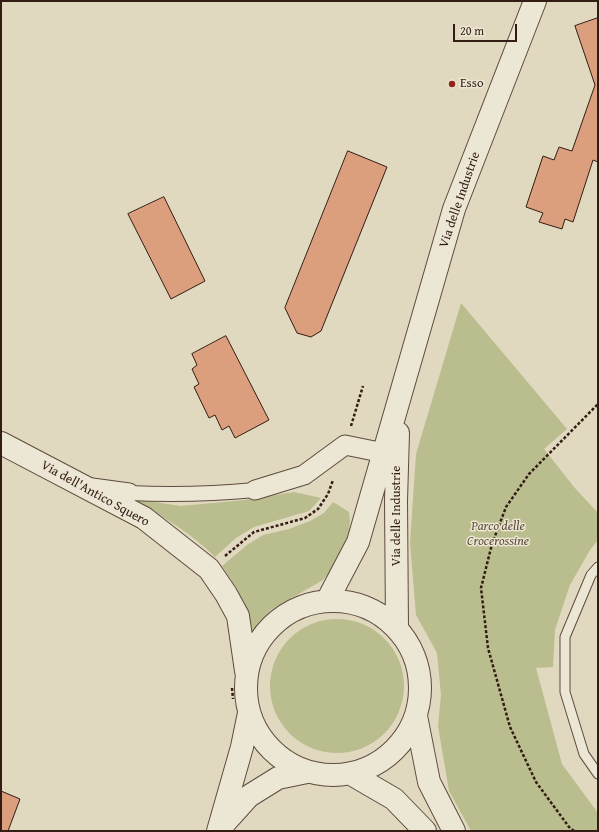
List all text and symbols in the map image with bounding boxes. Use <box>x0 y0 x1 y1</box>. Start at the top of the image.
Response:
scale bar <box>455 16 519 42</box>
text: 20 m <box>460 22 484 39</box>
place label: Esso <box>460 76 484 92</box>
marker: Esso <box>447 79 457 89</box>
street label: Via delle Industrie <box>436 150 484 250</box>
street label: Via dell'Antico Squero <box>38 458 152 530</box>
street label: Via delle Industrie <box>389 466 405 566</box>
park label: Parco delle Crocerossine <box>467 519 529 550</box>

